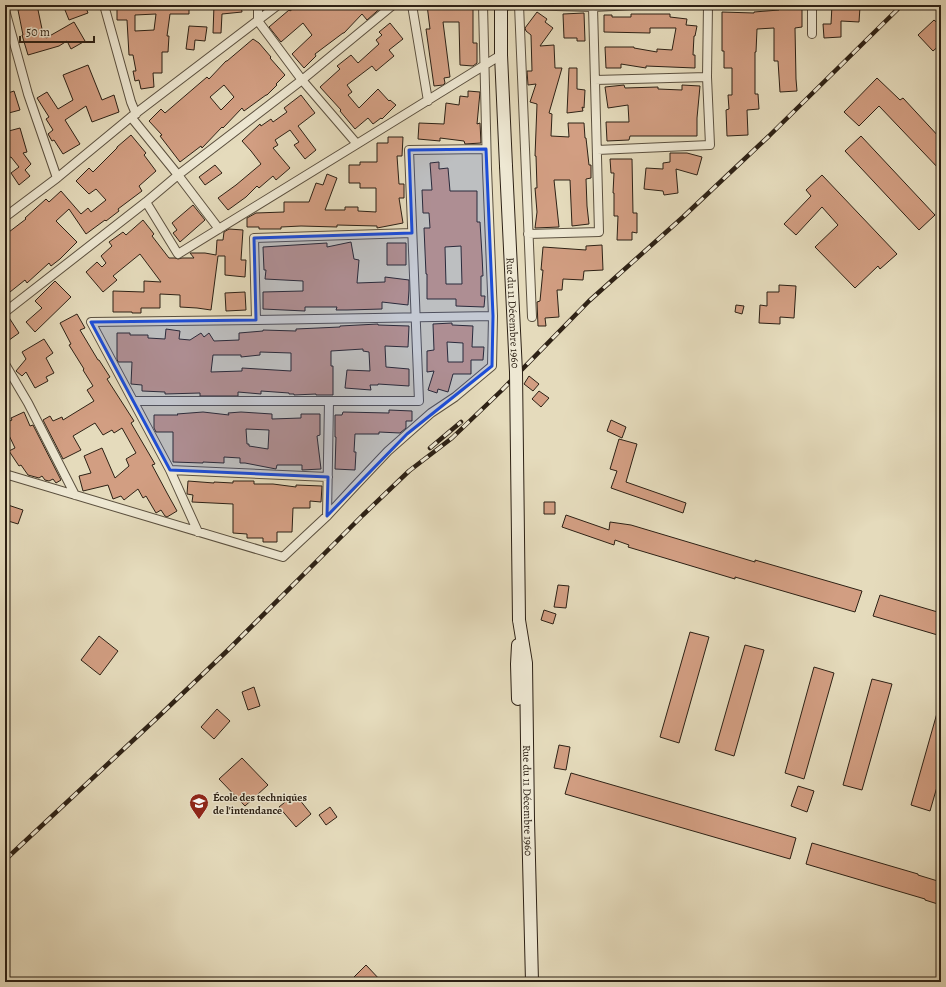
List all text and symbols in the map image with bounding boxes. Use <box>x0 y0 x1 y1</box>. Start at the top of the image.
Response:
scale bar <box>20 18 94 44</box>
text: 50 m <box>26 24 50 40</box>
street label: Rue du 11 Décembre 1960 <box>502 257 523 369</box>
street label: Rue du 11 Décembre 1960 <box>519 745 536 856</box>
place label: École des techniques de l'intendance <box>213 790 307 818</box>
school or university icon: École des techniques de l'intendance <box>188 792 210 820</box>

